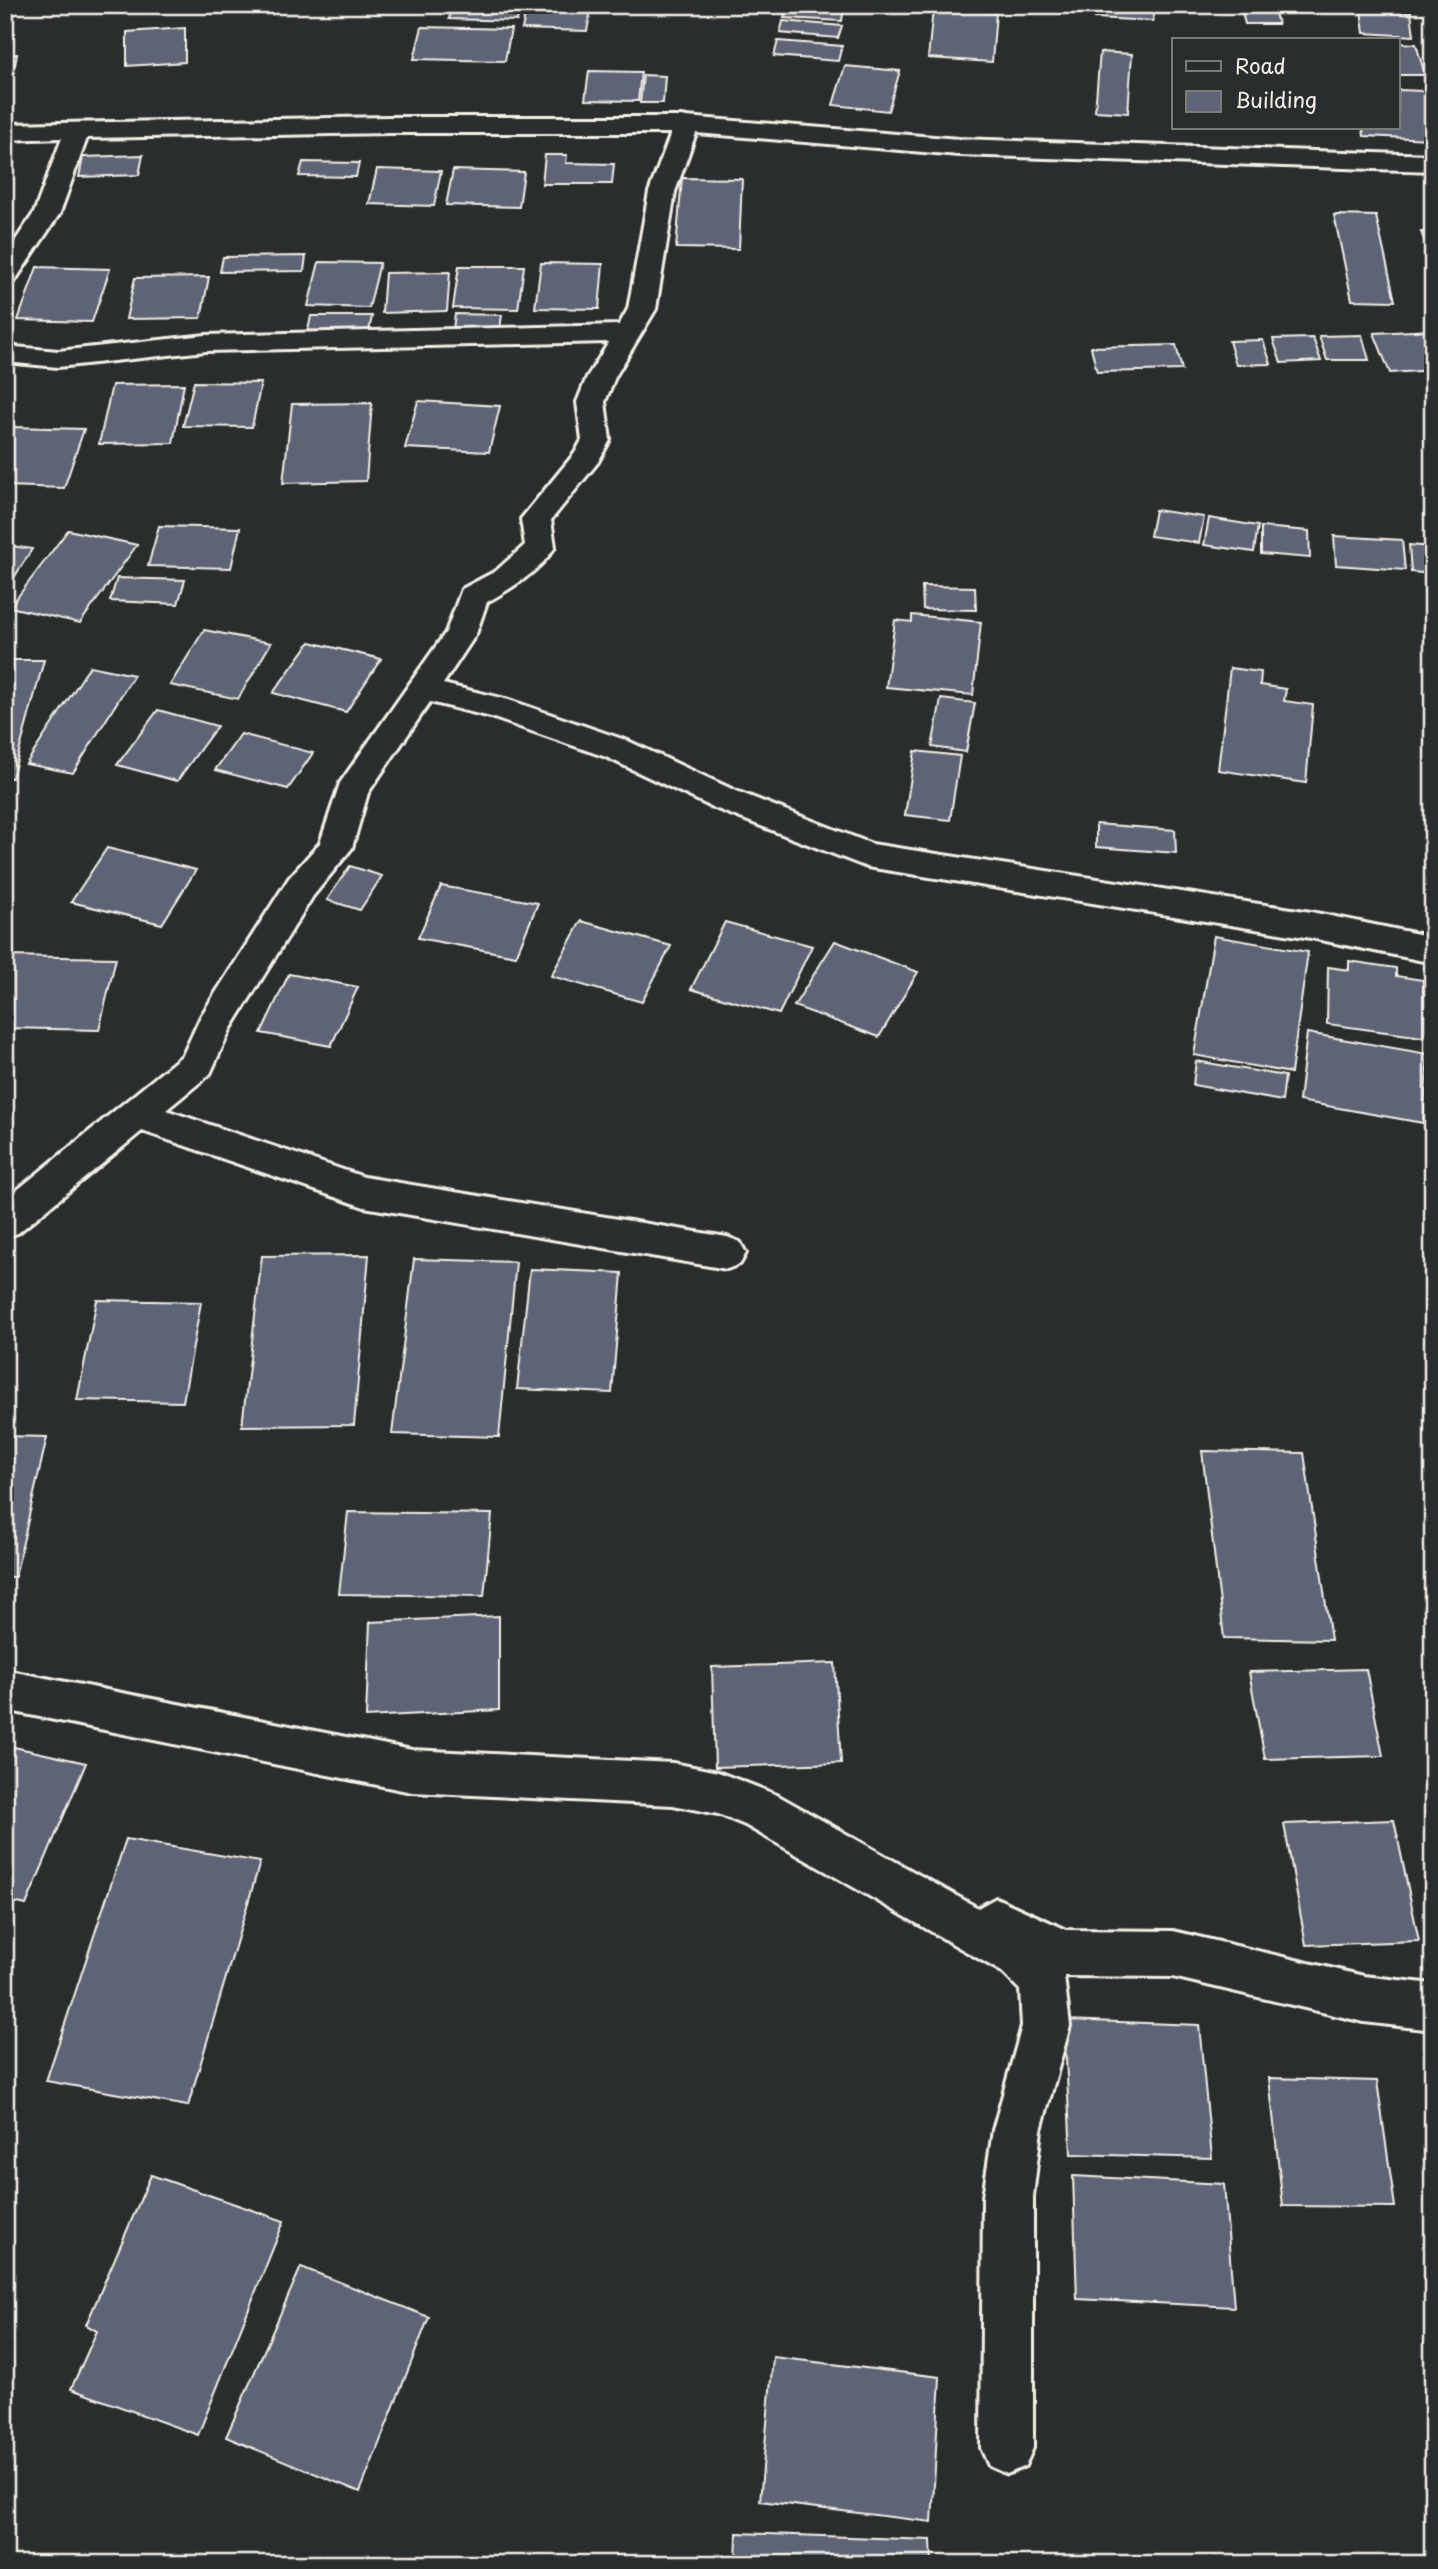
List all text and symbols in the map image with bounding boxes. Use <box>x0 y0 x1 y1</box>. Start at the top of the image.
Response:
legend <box>1172 38 1400 130</box>
text: Road <box>1235 49 1286 81</box>
text: Building <box>1235 83 1317 115</box>

